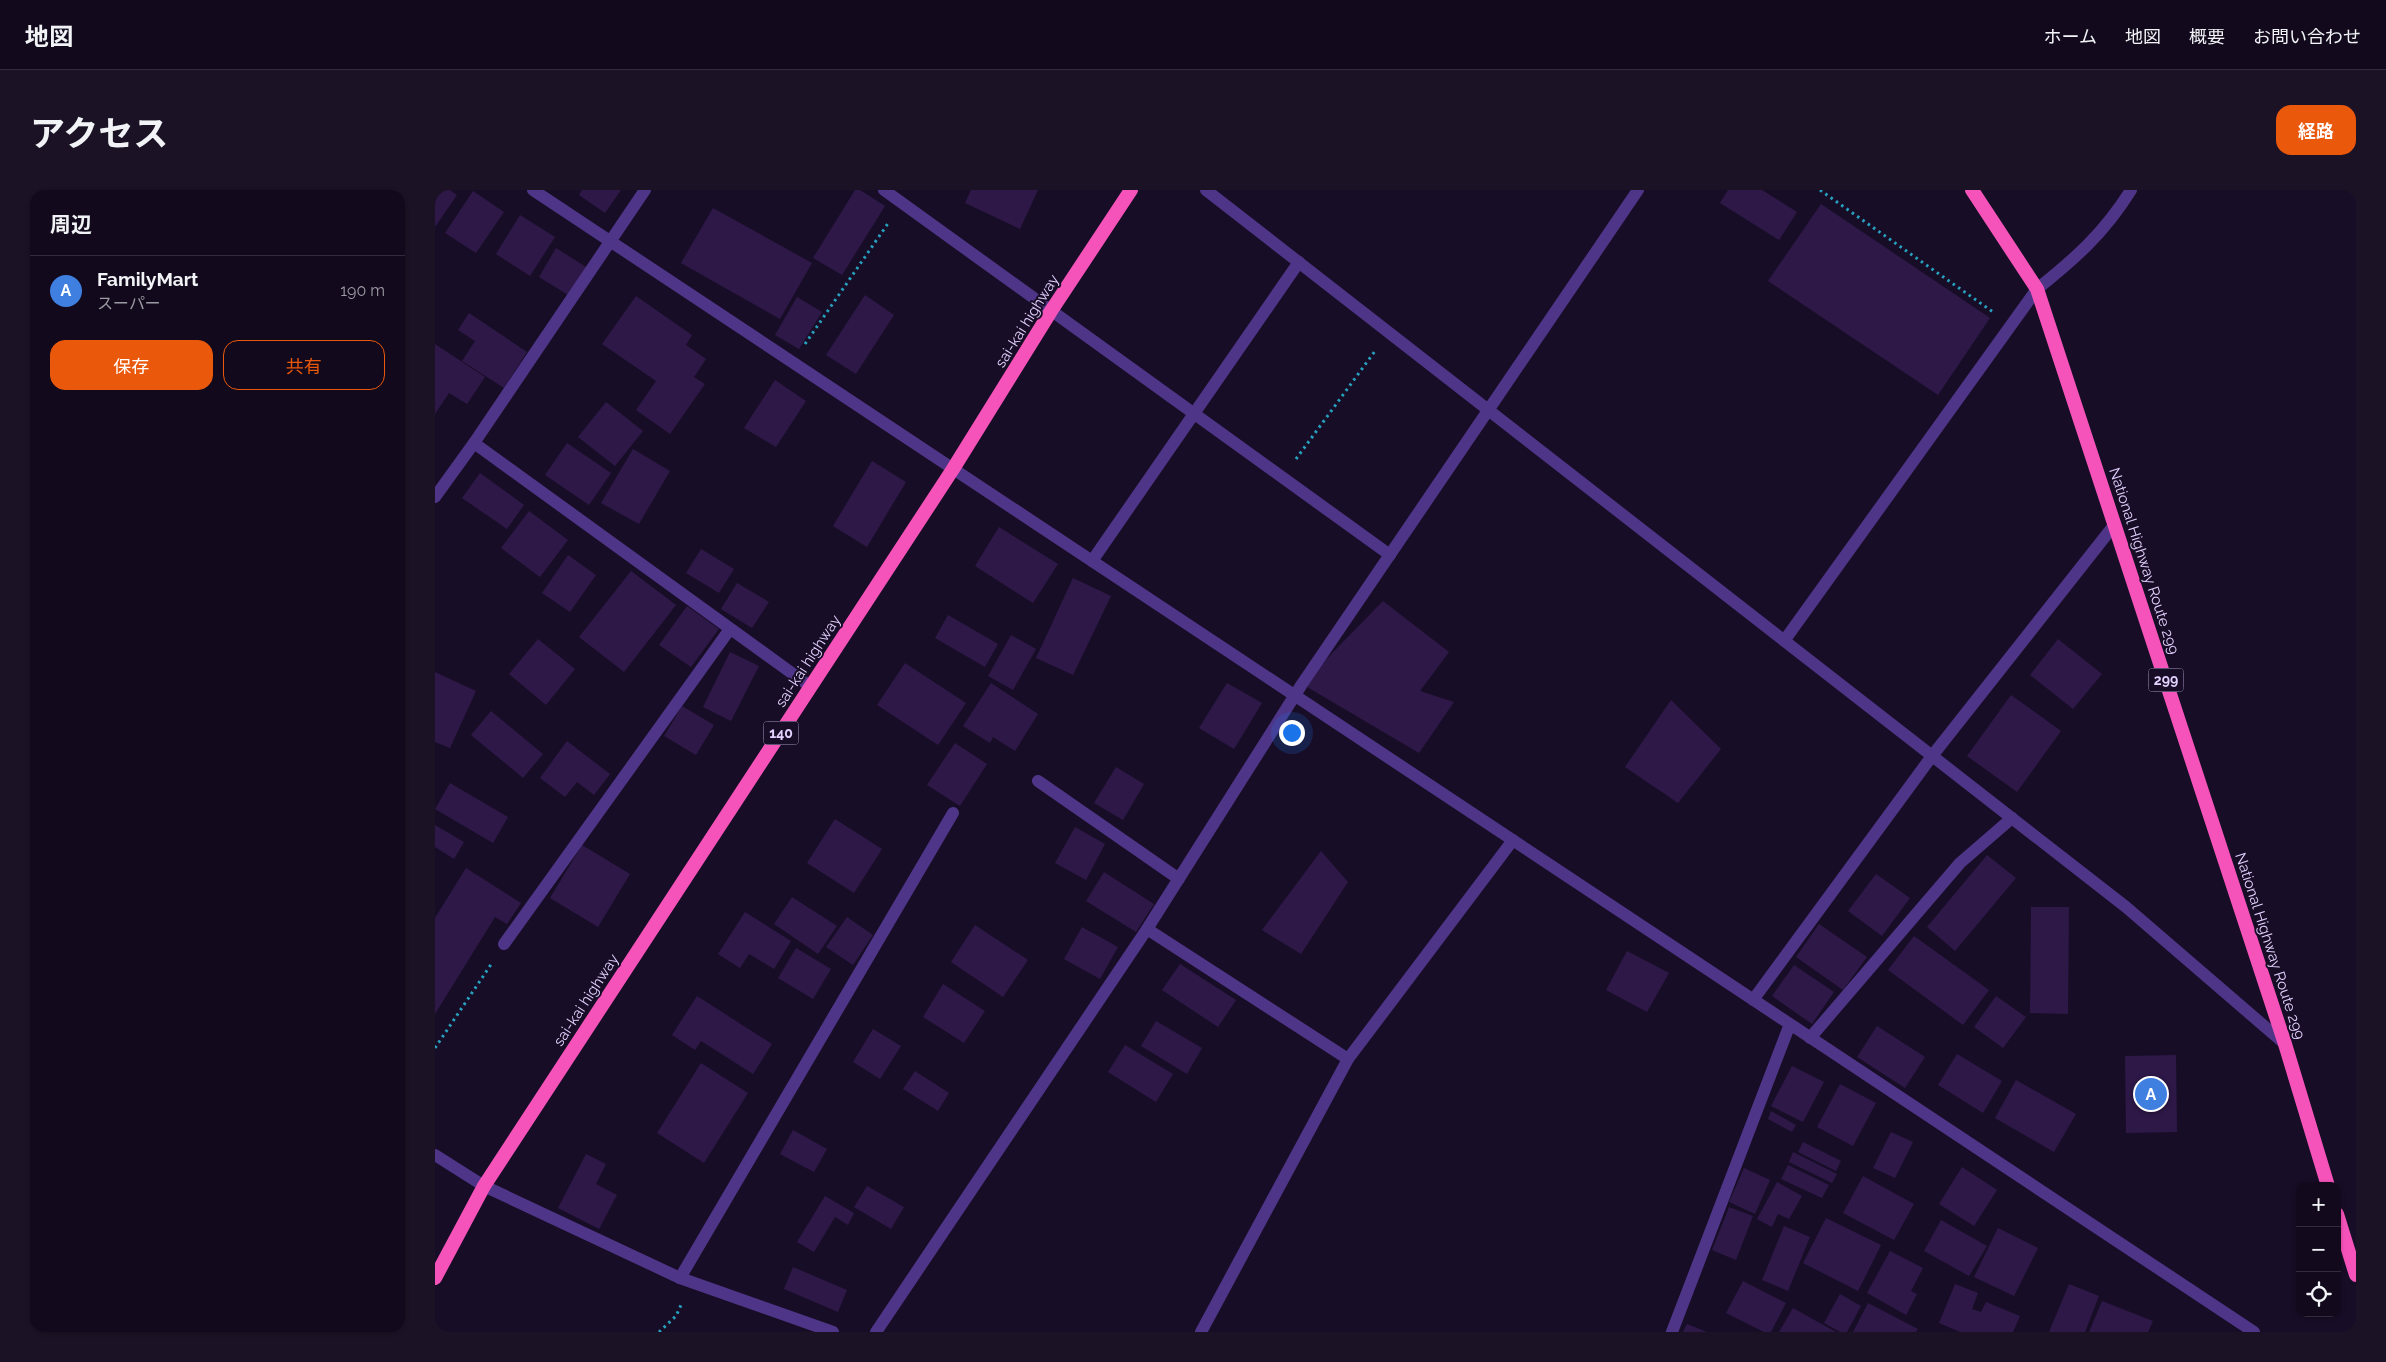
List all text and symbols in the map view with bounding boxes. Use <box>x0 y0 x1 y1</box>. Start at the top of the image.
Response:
text: 地図 <box>25 22 73 51</box>
text: ホーム <box>2044 26 2097 47</box>
text: 地図 <box>2125 26 2161 47</box>
text: 概要 <box>2189 26 2225 47</box>
text: お問い合わせ <box>2253 26 2361 47</box>
button: 経路 <box>2276 105 2356 155</box>
text: アクセス <box>30 113 168 154</box>
text: 周辺 <box>50 212 92 237</box>
text: FamilyMart <box>97 268 198 290</box>
street label: sai-kai highway <box>991 271 1063 371</box>
text: A <box>61 281 71 300</box>
text: 190 m <box>340 281 385 300</box>
text: スーパー <box>97 294 161 313</box>
button: 保存 <box>50 340 213 390</box>
button: 共有 <box>223 340 385 390</box>
street label: National Highway Route 299 <box>2105 465 2183 657</box>
street label: sai-kai highway <box>772 612 844 710</box>
road number: 299 <box>2149 668 2183 692</box>
your location <box>1279 720 1305 746</box>
road number: 140 <box>763 722 799 744</box>
street label: National Highway Route 299 <box>2231 850 2309 1042</box>
street label: sai-kai highway <box>550 951 622 1049</box>
pin: A <box>2135 1075 2167 1113</box>
map controls <box>2296 1182 2341 1317</box>
button: + <box>2296 1182 2341 1227</box>
button: − <box>2296 1227 2341 1272</box>
button: locate <box>2296 1272 2341 1317</box>

